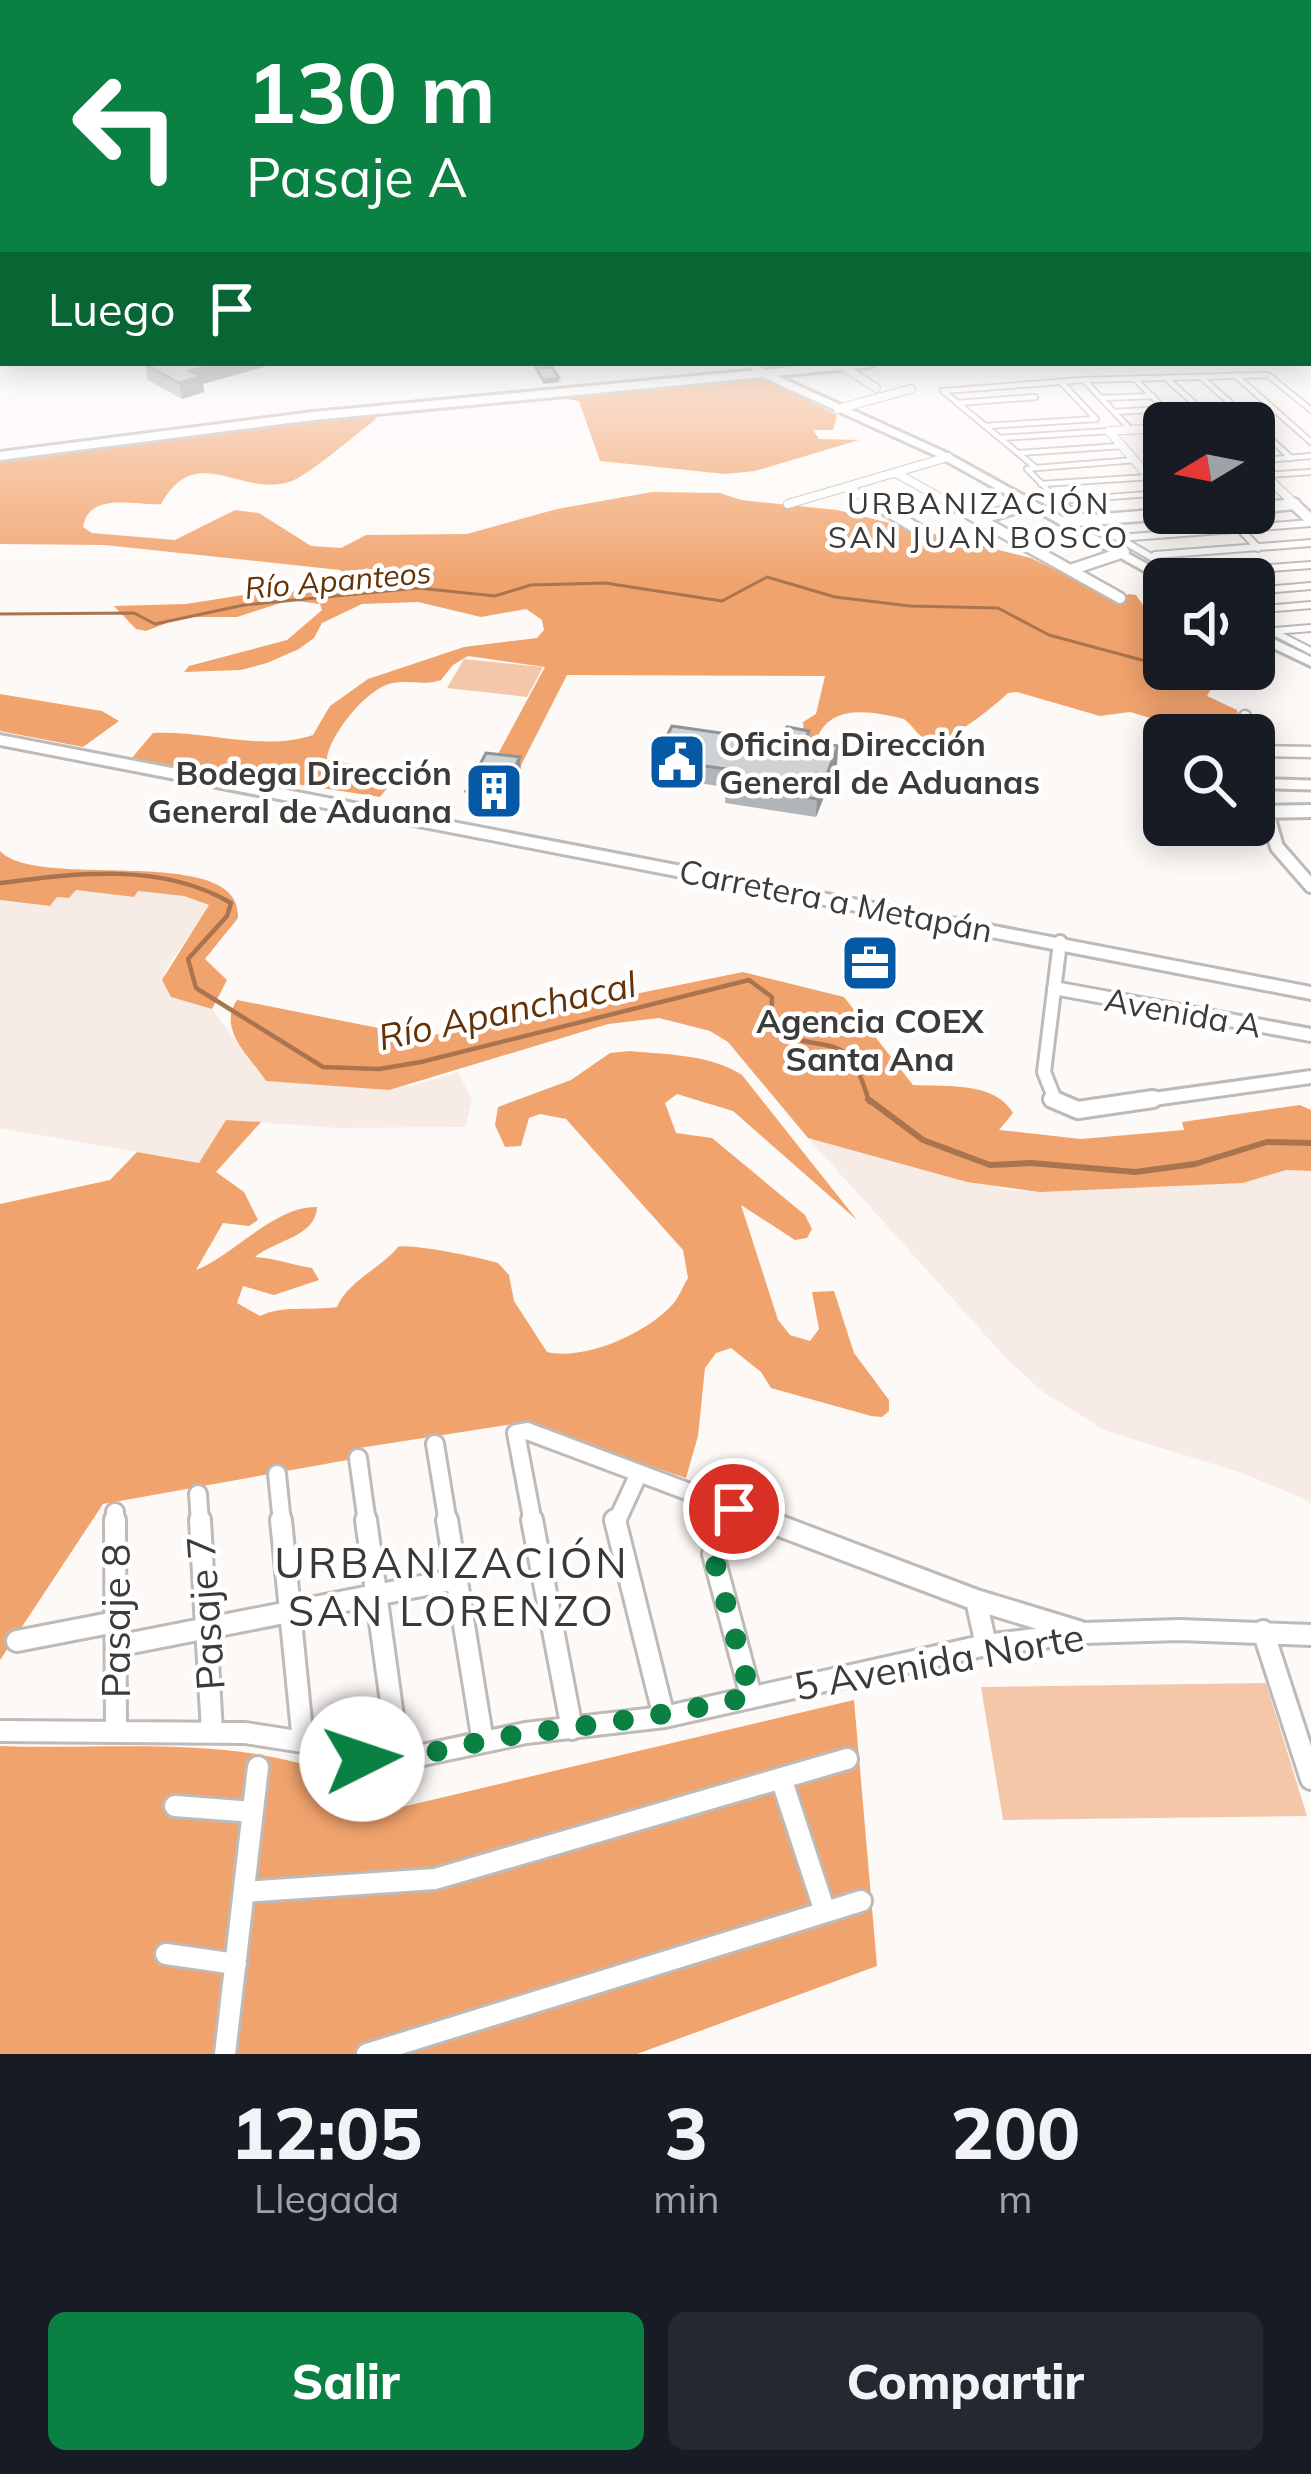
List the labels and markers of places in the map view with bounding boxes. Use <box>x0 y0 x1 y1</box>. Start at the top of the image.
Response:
place label: Oficina Dirección General de Aduanas <box>719 723 1040 802</box>
public building icon: Oficina Dirección General de Aduanas <box>646 731 708 793</box>
place label: Bodega Dirección General de Aduana <box>147 752 452 831</box>
building icon: Bodega Dirección General de Aduana <box>463 760 525 822</box>
office icon: Agencia COEX Santa Ana <box>839 932 901 994</box>
place label: Agencia COEX Santa Ana <box>756 1000 984 1079</box>
pin <box>683 1458 785 1560</box>

